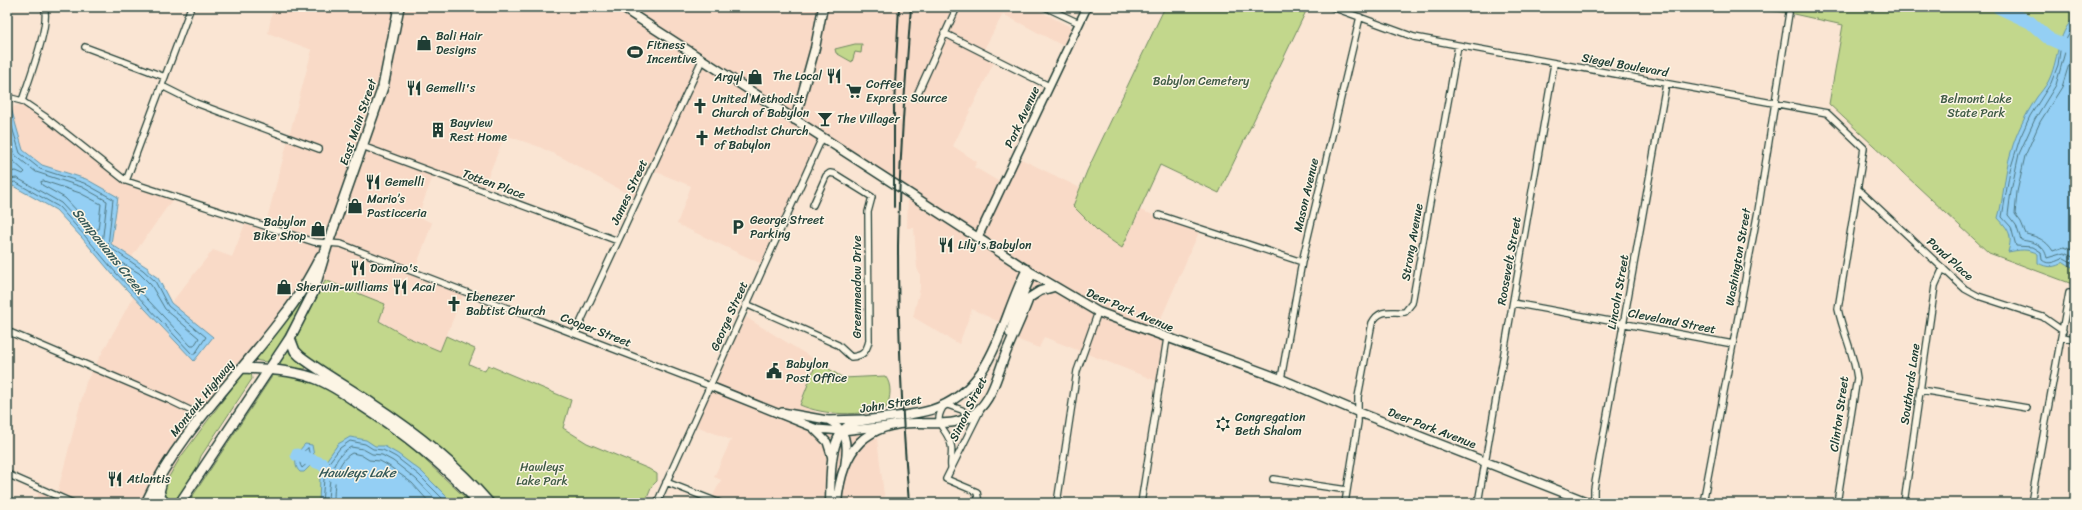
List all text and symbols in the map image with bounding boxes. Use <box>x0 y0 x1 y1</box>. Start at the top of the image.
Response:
place label: Bali Hair Designs <box>436 25 483 61</box>
shop icon: Bali Hair Designs <box>415 34 433 52</box>
place label: Fitness Incentive <box>646 34 697 70</box>
sports icon: Fitness Incentive <box>626 43 644 61</box>
street label: Siegel Boulevard <box>1580 47 1671 84</box>
place label: The Local <box>773 65 823 87</box>
place label: Argyl <box>714 66 744 88</box>
restaurant icon: The Local <box>825 67 843 85</box>
shop icon: Argyl <box>746 68 764 86</box>
park label: Babylon Cemetery <box>1153 70 1250 92</box>
place label: Coffee Express Source <box>866 73 948 109</box>
street label: East Main Street <box>333 75 383 168</box>
place label: Gemelli's <box>426 77 476 99</box>
restaurant icon: Gemelli's <box>405 79 423 97</box>
supermarket icon: Coffee Express Source <box>845 82 863 100</box>
street label: Park Avenue <box>998 82 1046 152</box>
place label: United Methodist Church of Babylon <box>712 88 810 124</box>
park label: Belmont Lake State Park <box>1940 88 2012 124</box>
church icon: United Methodist Church of Babylon <box>691 97 709 115</box>
place label: The Villager <box>837 108 901 130</box>
bar icon: The Villager <box>816 110 834 128</box>
place label: Bayview Rest Home <box>450 112 507 148</box>
place label: Methodist Church of Babylon <box>714 120 809 156</box>
building icon: Bayview Rest Home <box>429 121 447 139</box>
church icon: Methodist Church of Babylon <box>693 129 711 147</box>
street label: James Street <box>604 156 654 229</box>
street label: Mason Avenue <box>1287 156 1325 234</box>
street label: Totten Place <box>459 162 529 206</box>
place label: Gemelli <box>385 171 425 193</box>
restaurant icon: Gemelli <box>364 173 382 191</box>
place label: Mario’s Pasticceria <box>367 188 427 224</box>
shop icon: Mario’s Pasticceria <box>346 197 364 215</box>
water label: Sampawams Creek <box>67 202 153 301</box>
street label: Strong Avenue <box>1394 202 1430 282</box>
street label: Washington Street <box>1719 205 1758 307</box>
place label: George Street Parking <box>750 209 825 245</box>
place label: Babylon Bike Shop <box>253 211 307 247</box>
street label: Roosevelt Street <box>1490 215 1528 307</box>
parking icon: George Street Parking <box>729 218 747 236</box>
shop icon: Babylon Bike Shop <box>309 220 327 238</box>
street label: Pond Place <box>1921 232 1979 287</box>
place label: Lily's Babylon <box>958 234 1032 256</box>
street label: Greenmeadow Drive <box>846 235 868 339</box>
restaurant icon: Lily's Babylon <box>937 236 955 254</box>
street label: Lincoln Street <box>1601 253 1635 331</box>
place label: Domino's <box>370 257 418 279</box>
restaurant icon: Domino's <box>349 259 367 277</box>
place label: Sherwin-Williams <box>296 276 389 298</box>
place label: Acai <box>411 276 436 298</box>
street label: George Street <box>704 277 754 355</box>
shop icon: Sherwin-Williams <box>275 278 293 296</box>
restaurant icon: Acai <box>391 278 409 296</box>
street label: Deer Park Avenue <box>1083 282 1177 338</box>
place label: Ebenezer Babtist Church <box>466 286 545 322</box>
church icon: Ebenezer Babtist Church <box>445 295 463 313</box>
street label: Cleveland Street <box>1626 302 1718 340</box>
street label: Cooper Street <box>557 306 635 354</box>
street label: Southards Lane <box>1893 342 1927 426</box>
place label: Babylon Post Office <box>786 353 847 389</box>
street label: Montauk Highway <box>164 354 241 442</box>
public building icon: Babylon Post Office <box>765 362 783 380</box>
street label: Simon Street <box>943 373 993 445</box>
street label: Clinton Street <box>1823 375 1855 453</box>
street label: John Street <box>857 388 924 420</box>
street label: Deer Park Avenue <box>1384 401 1480 455</box>
place label: Congregation Beth Shalom <box>1235 406 1306 442</box>
synagogue icon: Congregation Beth Shalom <box>1214 415 1232 433</box>
park label: Hawleys Lake Park <box>516 456 568 492</box>
water label: Hawleys Lake <box>318 461 397 484</box>
place label: Atlantis <box>126 468 171 490</box>
restaurant icon: Atlantis <box>106 470 124 488</box>

